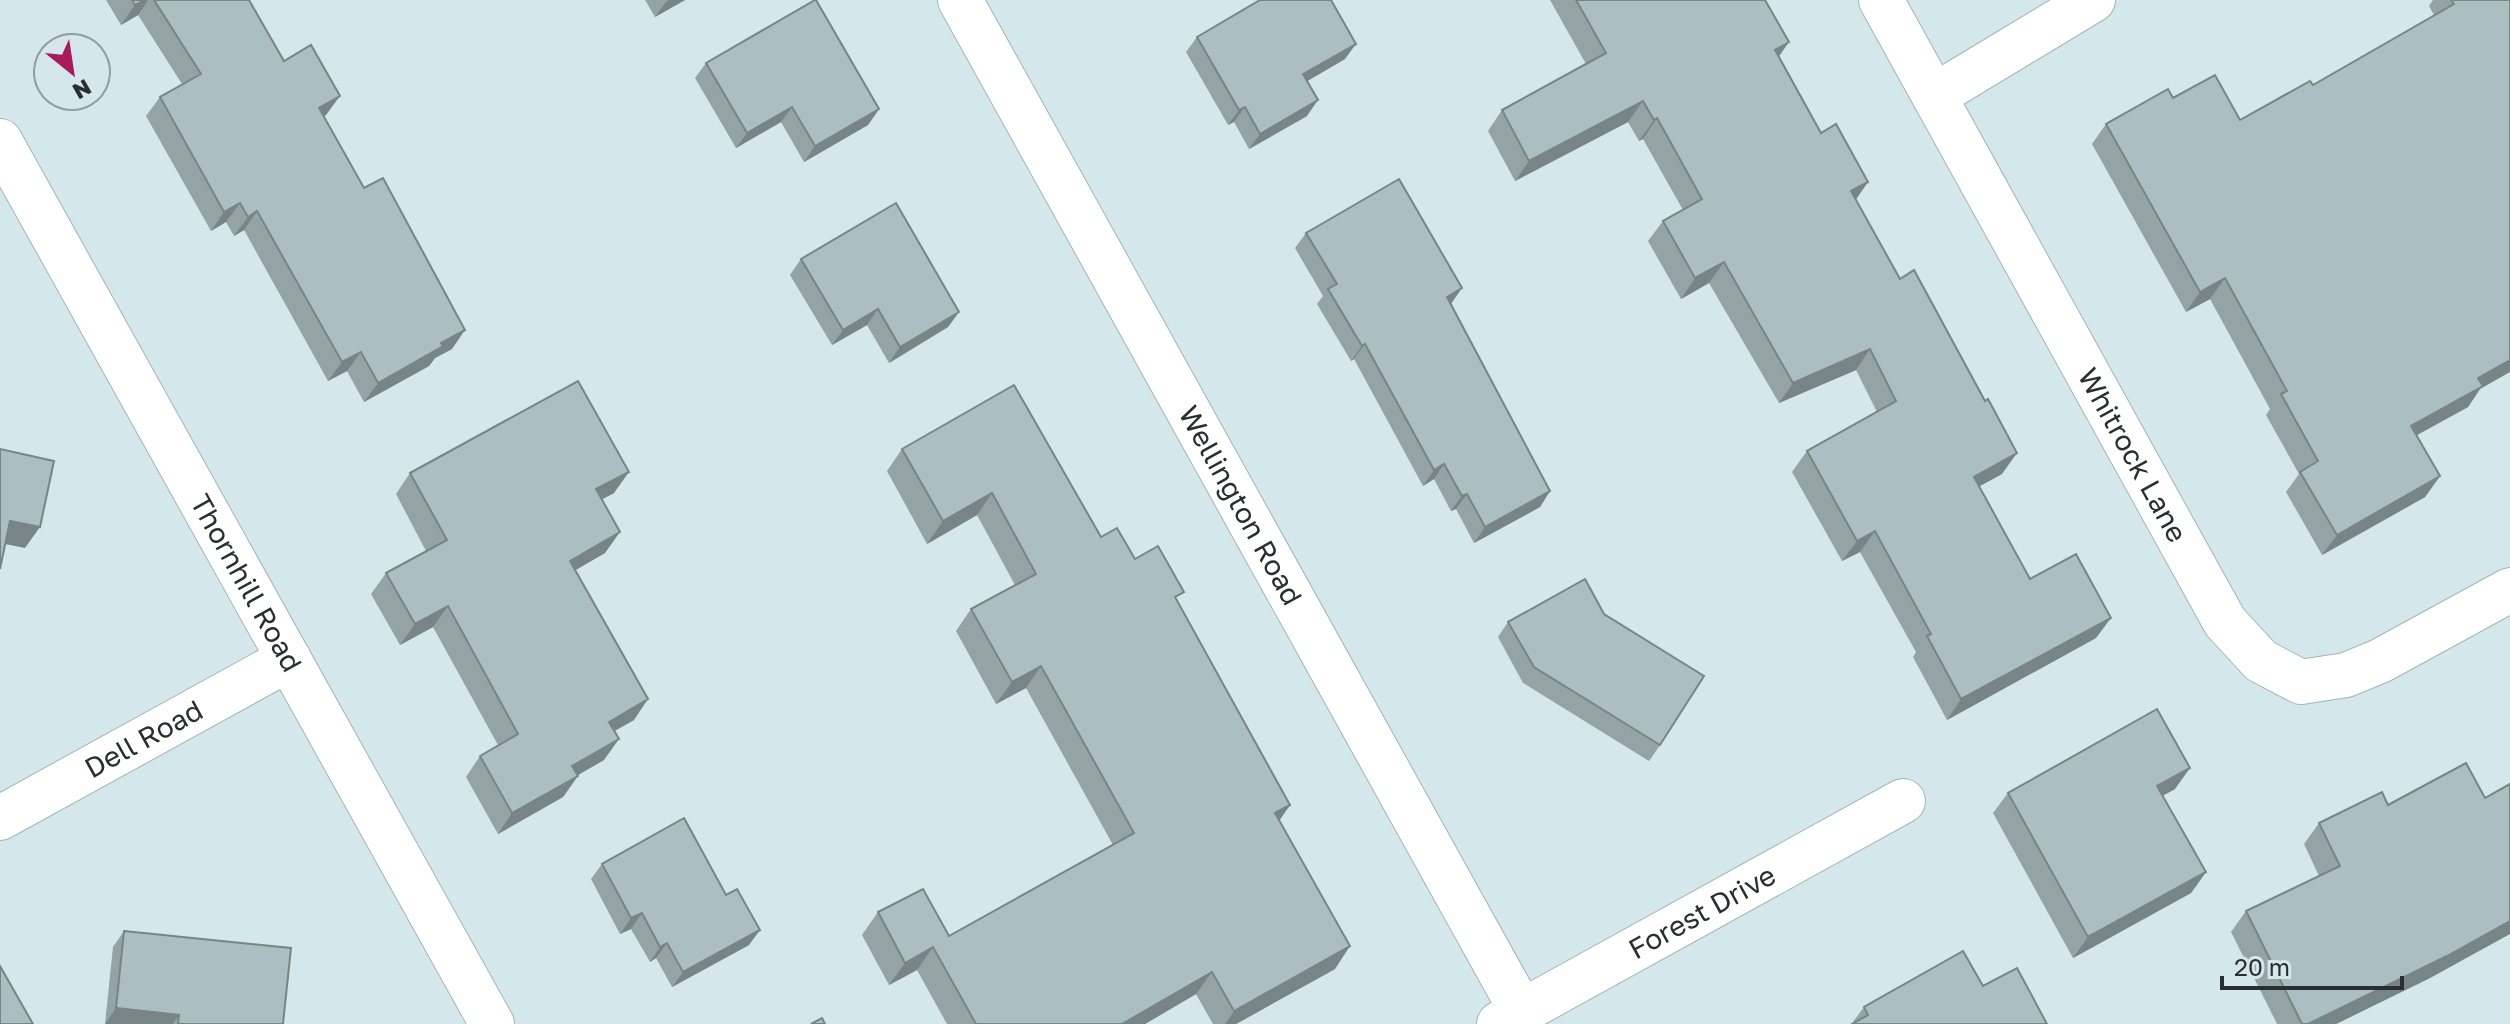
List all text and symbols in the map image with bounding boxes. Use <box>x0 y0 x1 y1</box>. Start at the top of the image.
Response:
north arrow <box>32 32 112 112</box>
text: N <box>68 74 96 106</box>
street label: Whitrock Lane <box>2072 362 2194 548</box>
street label: Wellington Road <box>1173 400 1310 610</box>
street label: Thornhill Road <box>184 488 309 677</box>
street label: Dell Road <box>79 693 208 784</box>
street label: Forest Drive <box>1623 858 1781 965</box>
scale bar <box>2222 940 2402 990</box>
text: 20 m <box>2234 952 2290 981</box>

